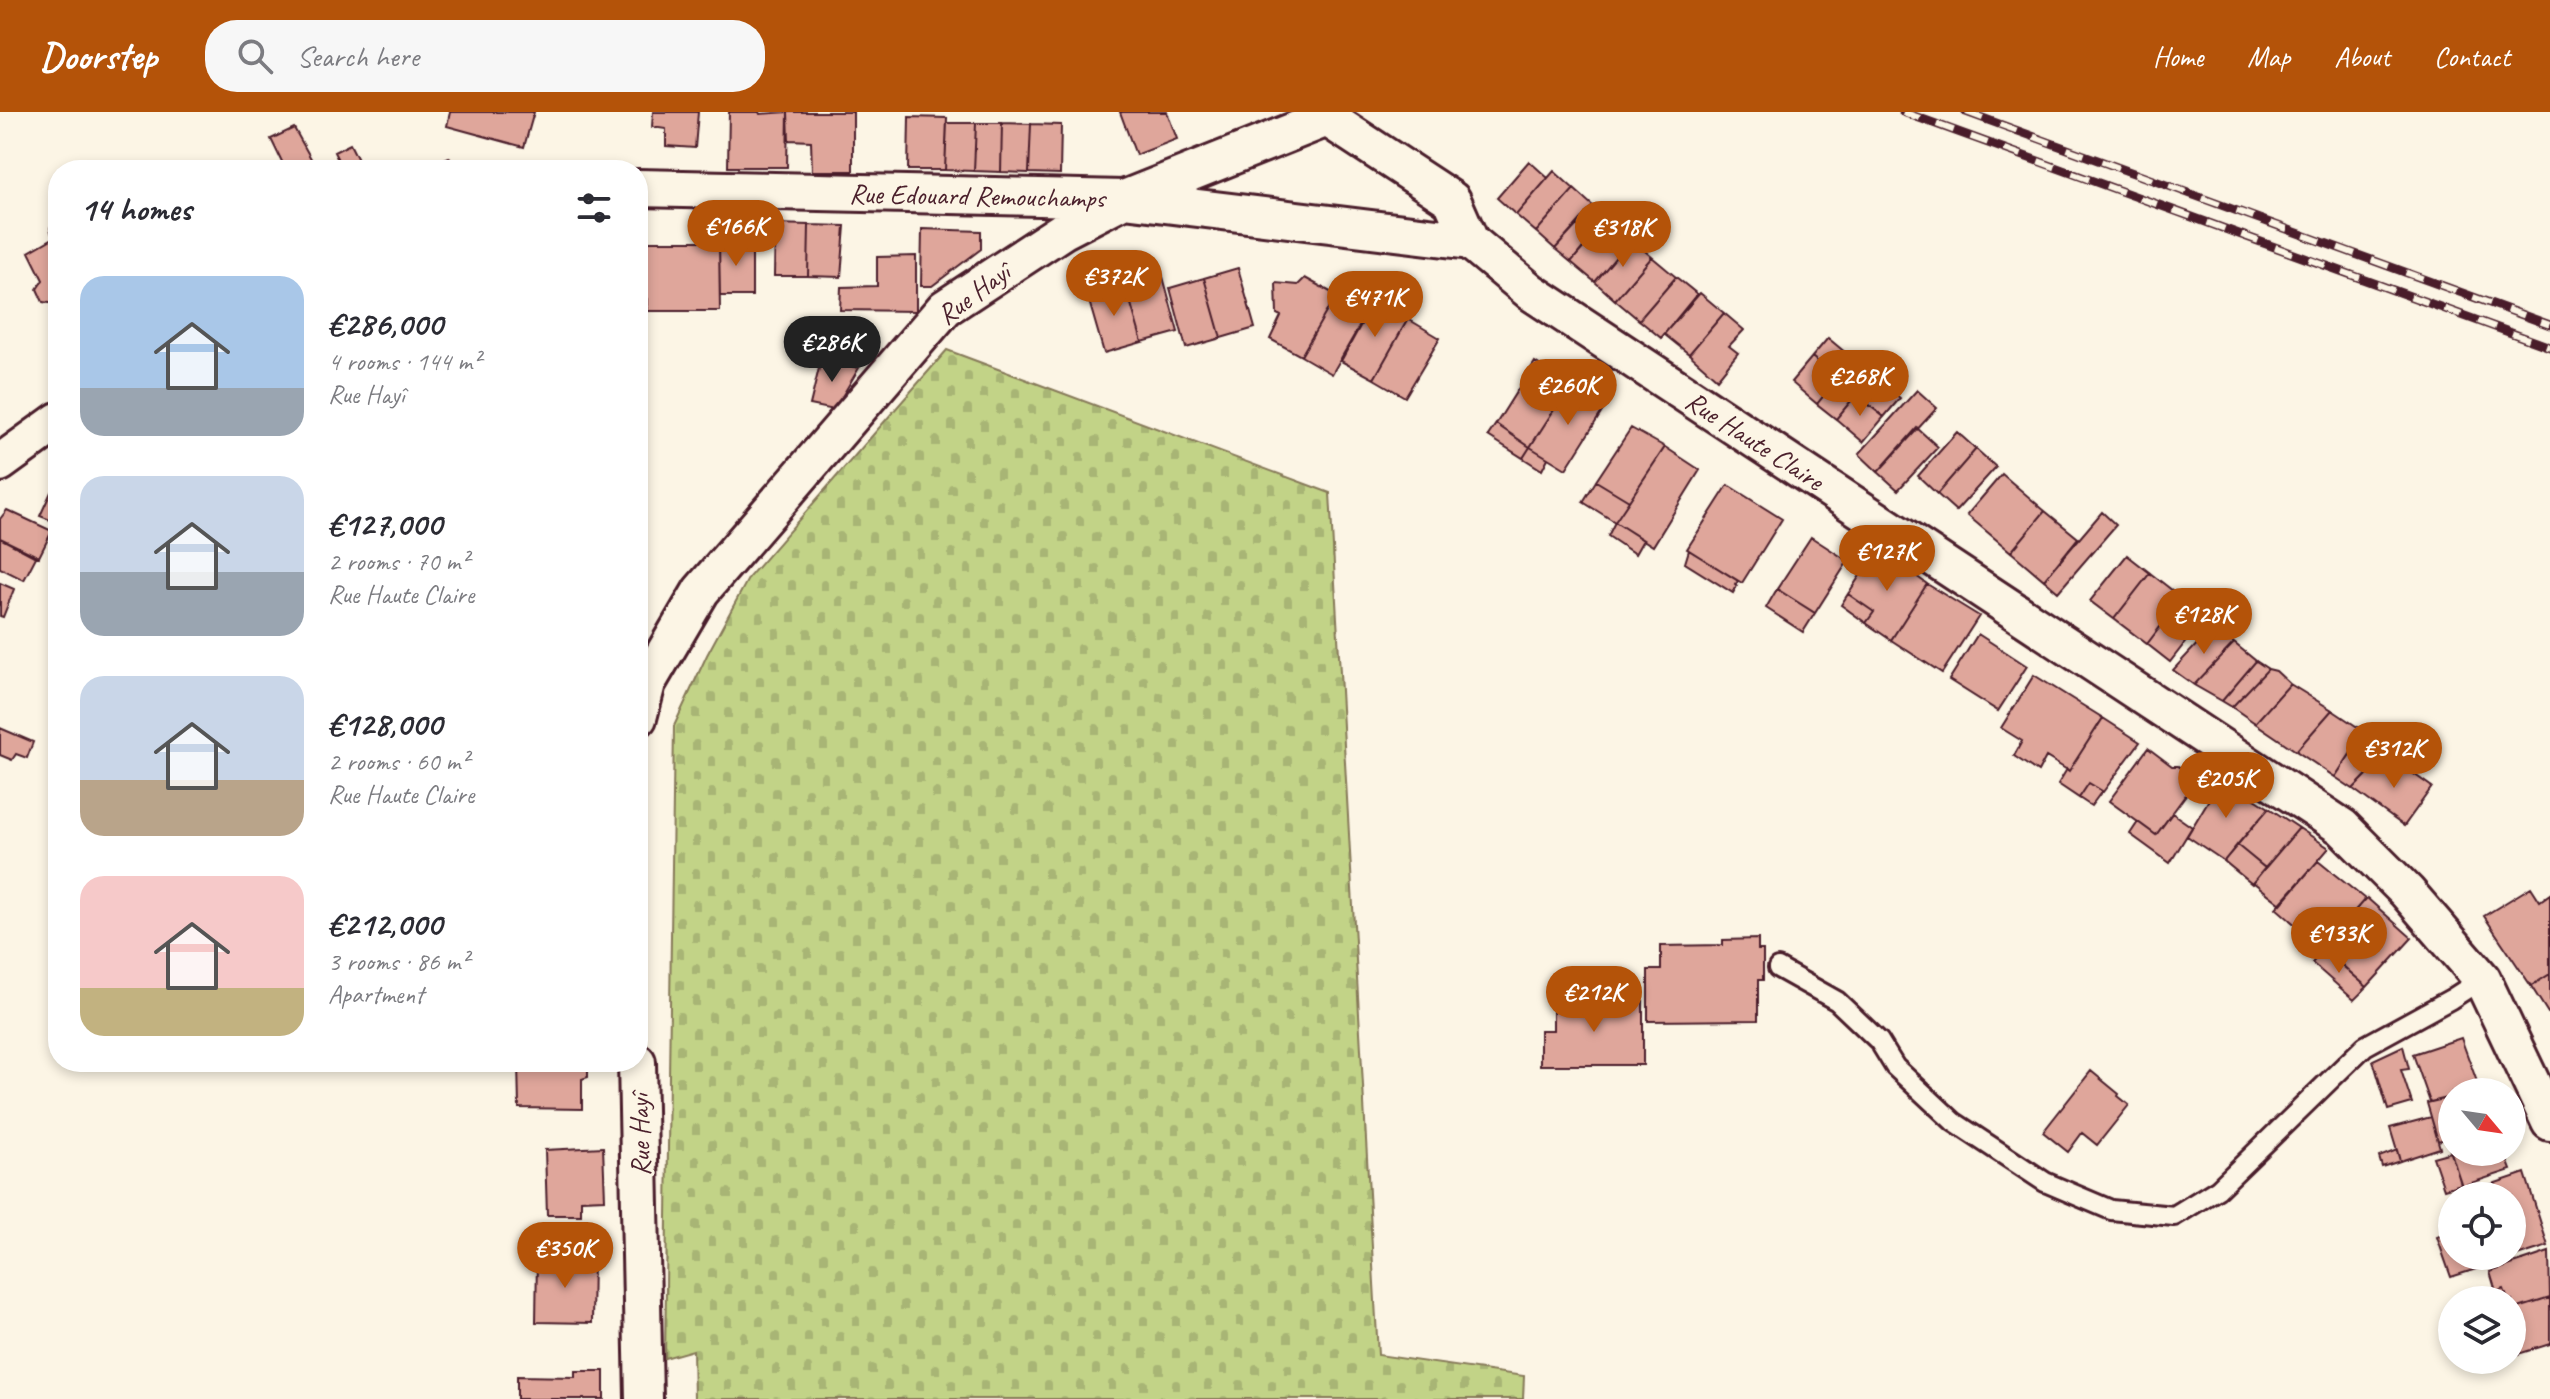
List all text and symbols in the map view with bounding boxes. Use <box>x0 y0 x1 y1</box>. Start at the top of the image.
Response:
search box <box>205 20 765 92</box>
text: Doorstep <box>40 33 157 80</box>
icon: search <box>233 34 277 78</box>
text: Search here <box>297 37 419 75</box>
text: Home <box>2153 39 2203 74</box>
text: Map <box>2247 39 2290 74</box>
text: About <box>2334 39 2390 74</box>
text: Contact <box>2434 39 2510 74</box>
street label: Rue Edouard Remouchamps <box>849 176 1108 215</box>
icon: filters <box>572 186 616 230</box>
text: 14 homes <box>80 187 191 230</box>
pin: €166K <box>680 200 792 268</box>
pin: €318K <box>1567 201 1679 269</box>
text: €166K <box>705 209 767 242</box>
text: €318K <box>1593 210 1653 243</box>
pin: €372K <box>1058 250 1170 318</box>
street label: Rue Hayî <box>930 252 1021 332</box>
text: €372K <box>1084 259 1144 292</box>
pin: €471K <box>1319 271 1431 339</box>
text: €471K <box>1345 280 1405 313</box>
text: €286,000 <box>328 302 443 345</box>
icon: home <box>144 308 240 404</box>
pin: €286K <box>776 316 888 384</box>
text: €286K <box>802 325 862 358</box>
text: 4 rooms · 144 m² <box>328 345 480 378</box>
pin: €268K <box>1804 350 1916 418</box>
pin: €260K <box>1512 359 1624 427</box>
text: €268K <box>1830 359 1890 392</box>
text: €260K <box>1538 368 1598 401</box>
text: Rue Hayî <box>328 378 405 411</box>
street label: Rue Haute Claire <box>1679 383 1832 499</box>
text: €127,000 <box>328 502 442 545</box>
icon: home <box>144 508 240 604</box>
pin: €127K <box>1831 525 1943 593</box>
text: €127K <box>1857 534 1917 567</box>
text: 2 rooms · 70 m² <box>328 545 469 578</box>
text: Rue Haute Claire <box>328 578 474 611</box>
pin: €128K <box>2148 588 2260 656</box>
text: €128K <box>2174 597 2234 630</box>
text: €128,000 <box>328 702 442 745</box>
icon: home <box>144 708 240 804</box>
pin: €312K <box>2338 722 2450 790</box>
text: €312K <box>2364 731 2424 764</box>
text: 2 rooms · 60 m² <box>328 745 469 778</box>
pin: €205K <box>2170 752 2282 820</box>
text: €205K <box>2196 761 2256 794</box>
text: Rue Haute Claire <box>328 778 474 811</box>
text: €212,000 <box>328 902 442 945</box>
pin: €133K <box>2283 907 2395 975</box>
icon: home <box>144 908 240 1004</box>
text: €133K <box>2309 916 2369 949</box>
text: 3 rooms · 86 m² <box>328 945 469 978</box>
pin: €212K <box>1538 966 1650 1034</box>
text: €212K <box>1564 975 1624 1008</box>
text: Apartment <box>328 978 424 1011</box>
north arrow <box>2438 1078 2526 1166</box>
map controls <box>2438 1078 2526 1374</box>
street label: Rue Hayî <box>621 1089 658 1177</box>
button: locate <box>2438 1182 2526 1270</box>
pin: €350K <box>509 1222 621 1290</box>
text: €350K <box>535 1231 595 1264</box>
button: layers <box>2438 1286 2526 1374</box>

